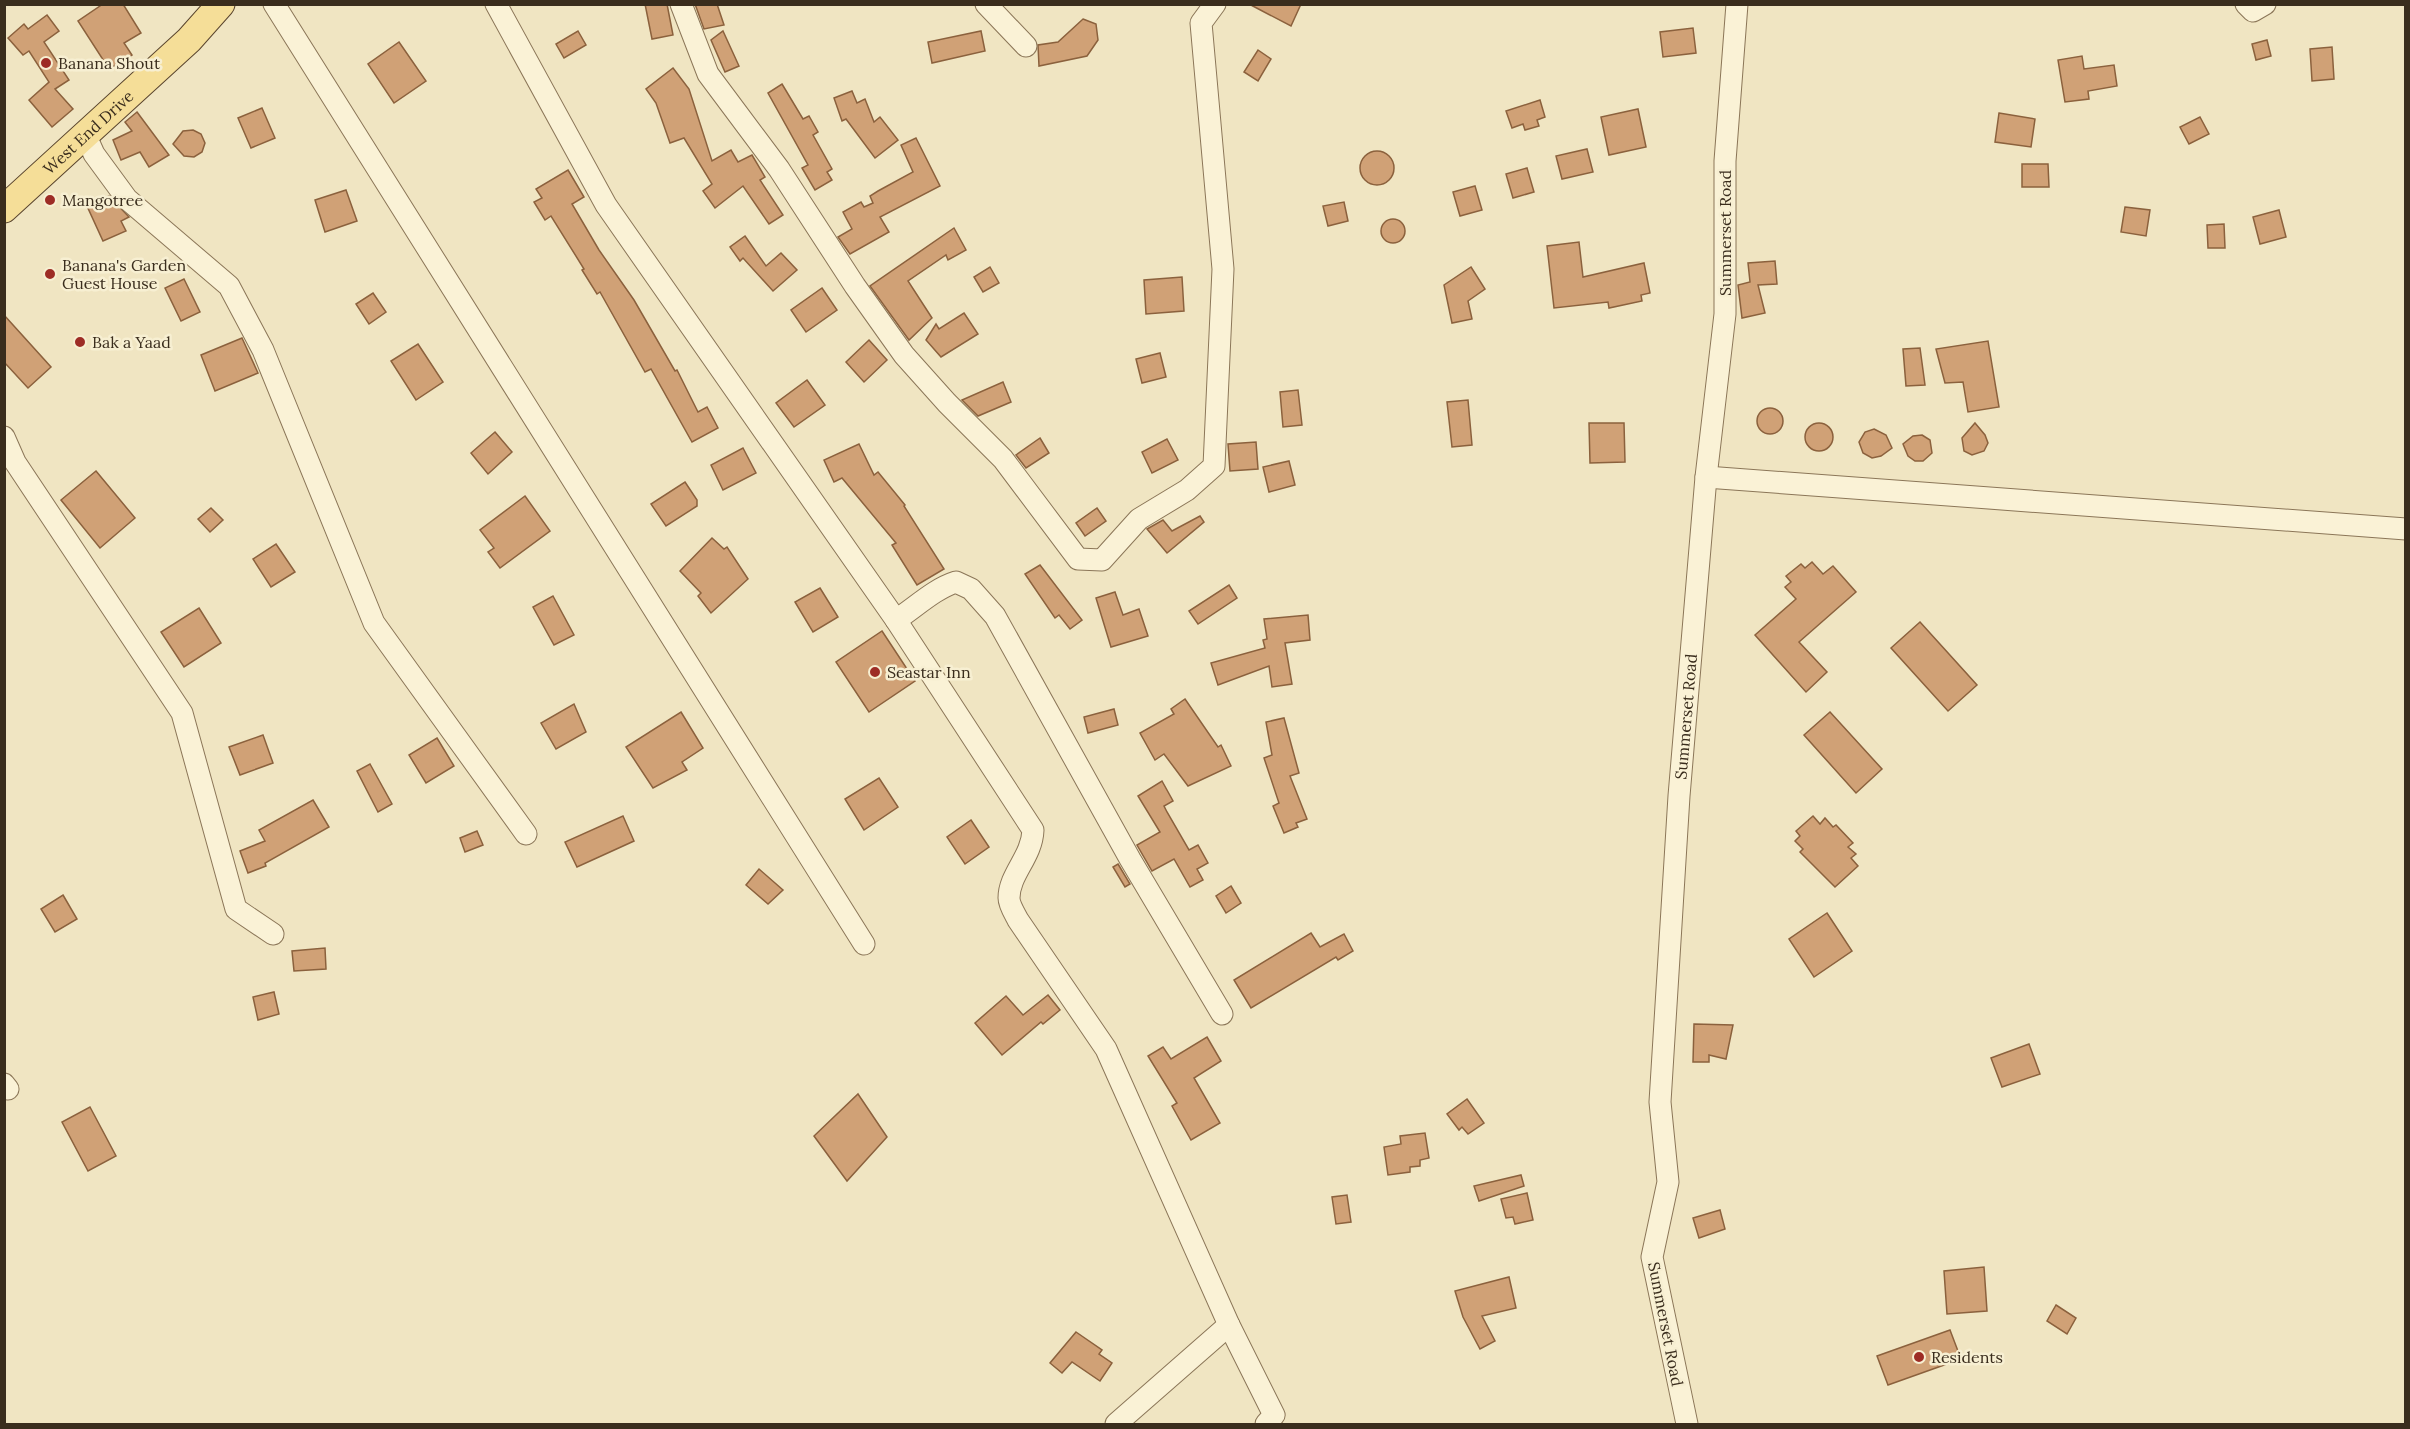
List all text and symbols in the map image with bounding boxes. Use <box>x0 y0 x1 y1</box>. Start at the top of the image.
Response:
place label: Banana Shout <box>58 53 161 73</box>
marker: Banana Shout <box>39 56 53 70</box>
street label: West End Drive <box>39 86 138 178</box>
street label: Summerset Road <box>1715 169 1735 296</box>
place label: Mangotree <box>62 190 143 210</box>
marker: Mangotree <box>43 193 57 207</box>
place label: Banana's Garden Guest House <box>62 255 186 293</box>
marker: Banana's Garden Guest House <box>43 267 57 281</box>
place label: Bak a Yaad <box>92 332 171 352</box>
marker: Bak a Yaad <box>73 335 87 349</box>
street label: Summerset Road <box>1670 652 1701 780</box>
place label: Seastar Inn <box>887 662 971 682</box>
marker: Seastar Inn <box>868 665 882 679</box>
street label: Summerset Road <box>1644 1260 1688 1388</box>
place label: Residents <box>1931 1347 2003 1367</box>
marker: Residents <box>1912 1350 1926 1364</box>

